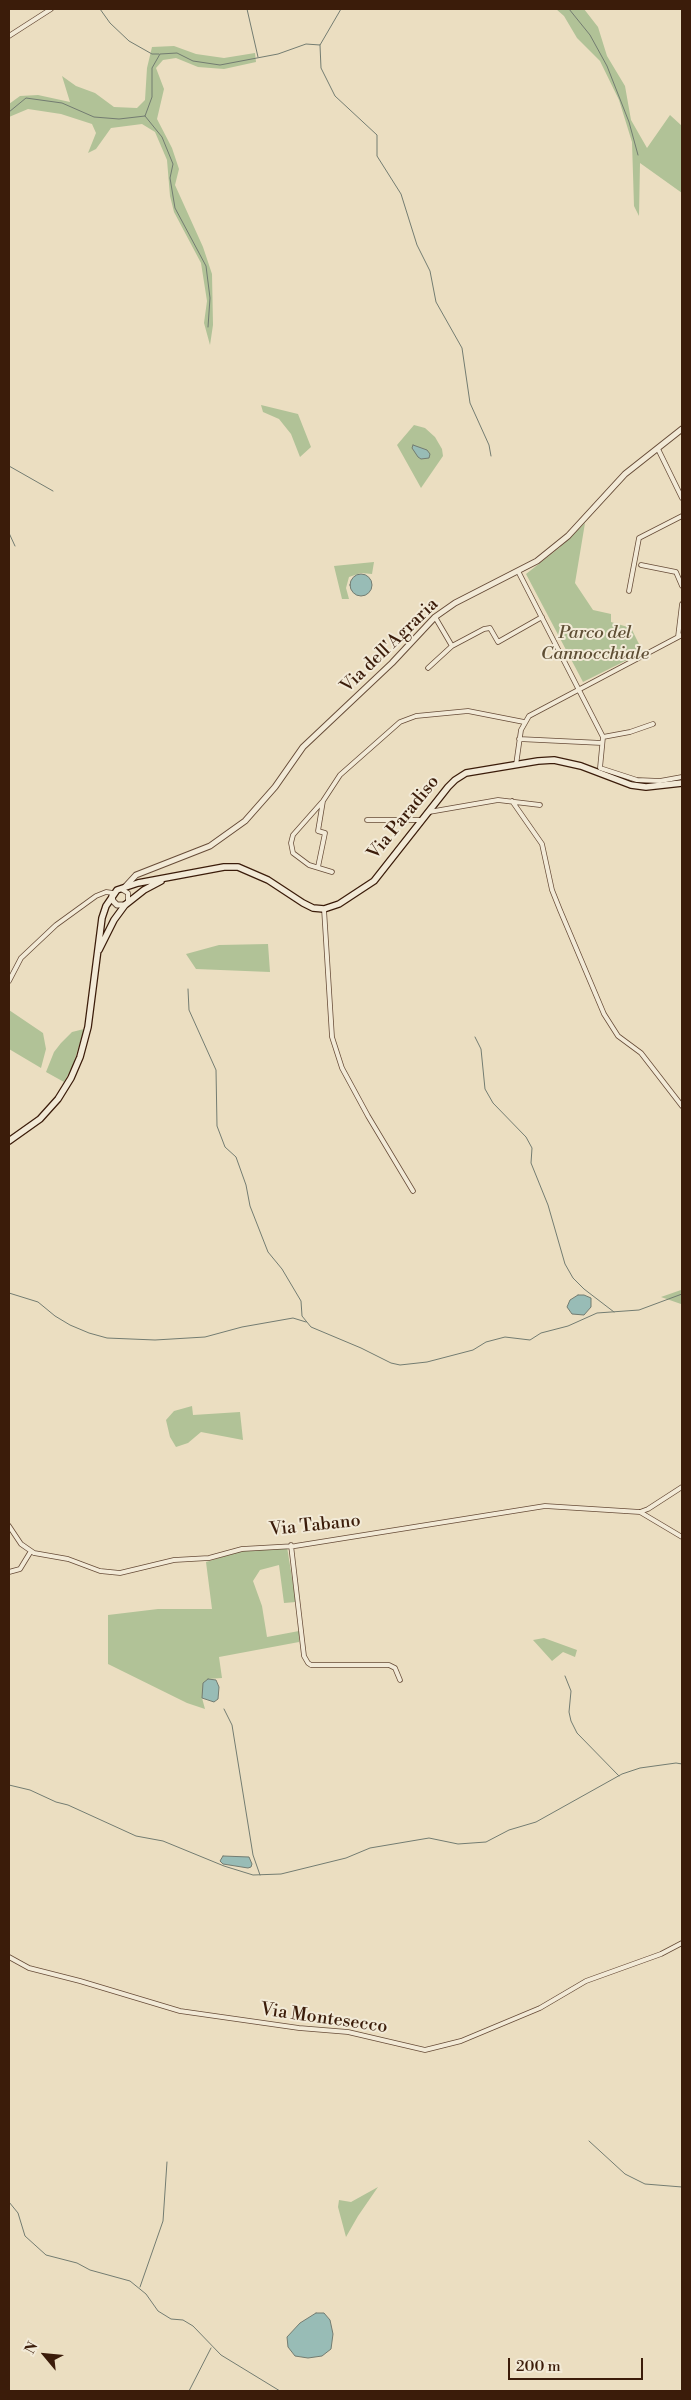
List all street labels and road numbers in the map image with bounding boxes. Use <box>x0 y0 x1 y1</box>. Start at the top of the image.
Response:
street label: Via dell'Agraria <box>337 594 443 698</box>
street label: Via Paradiso <box>363 772 445 864</box>
street label: Via Tabano <box>268 1510 362 1542</box>
street label: Via Montesecco <box>259 1999 389 2039</box>

